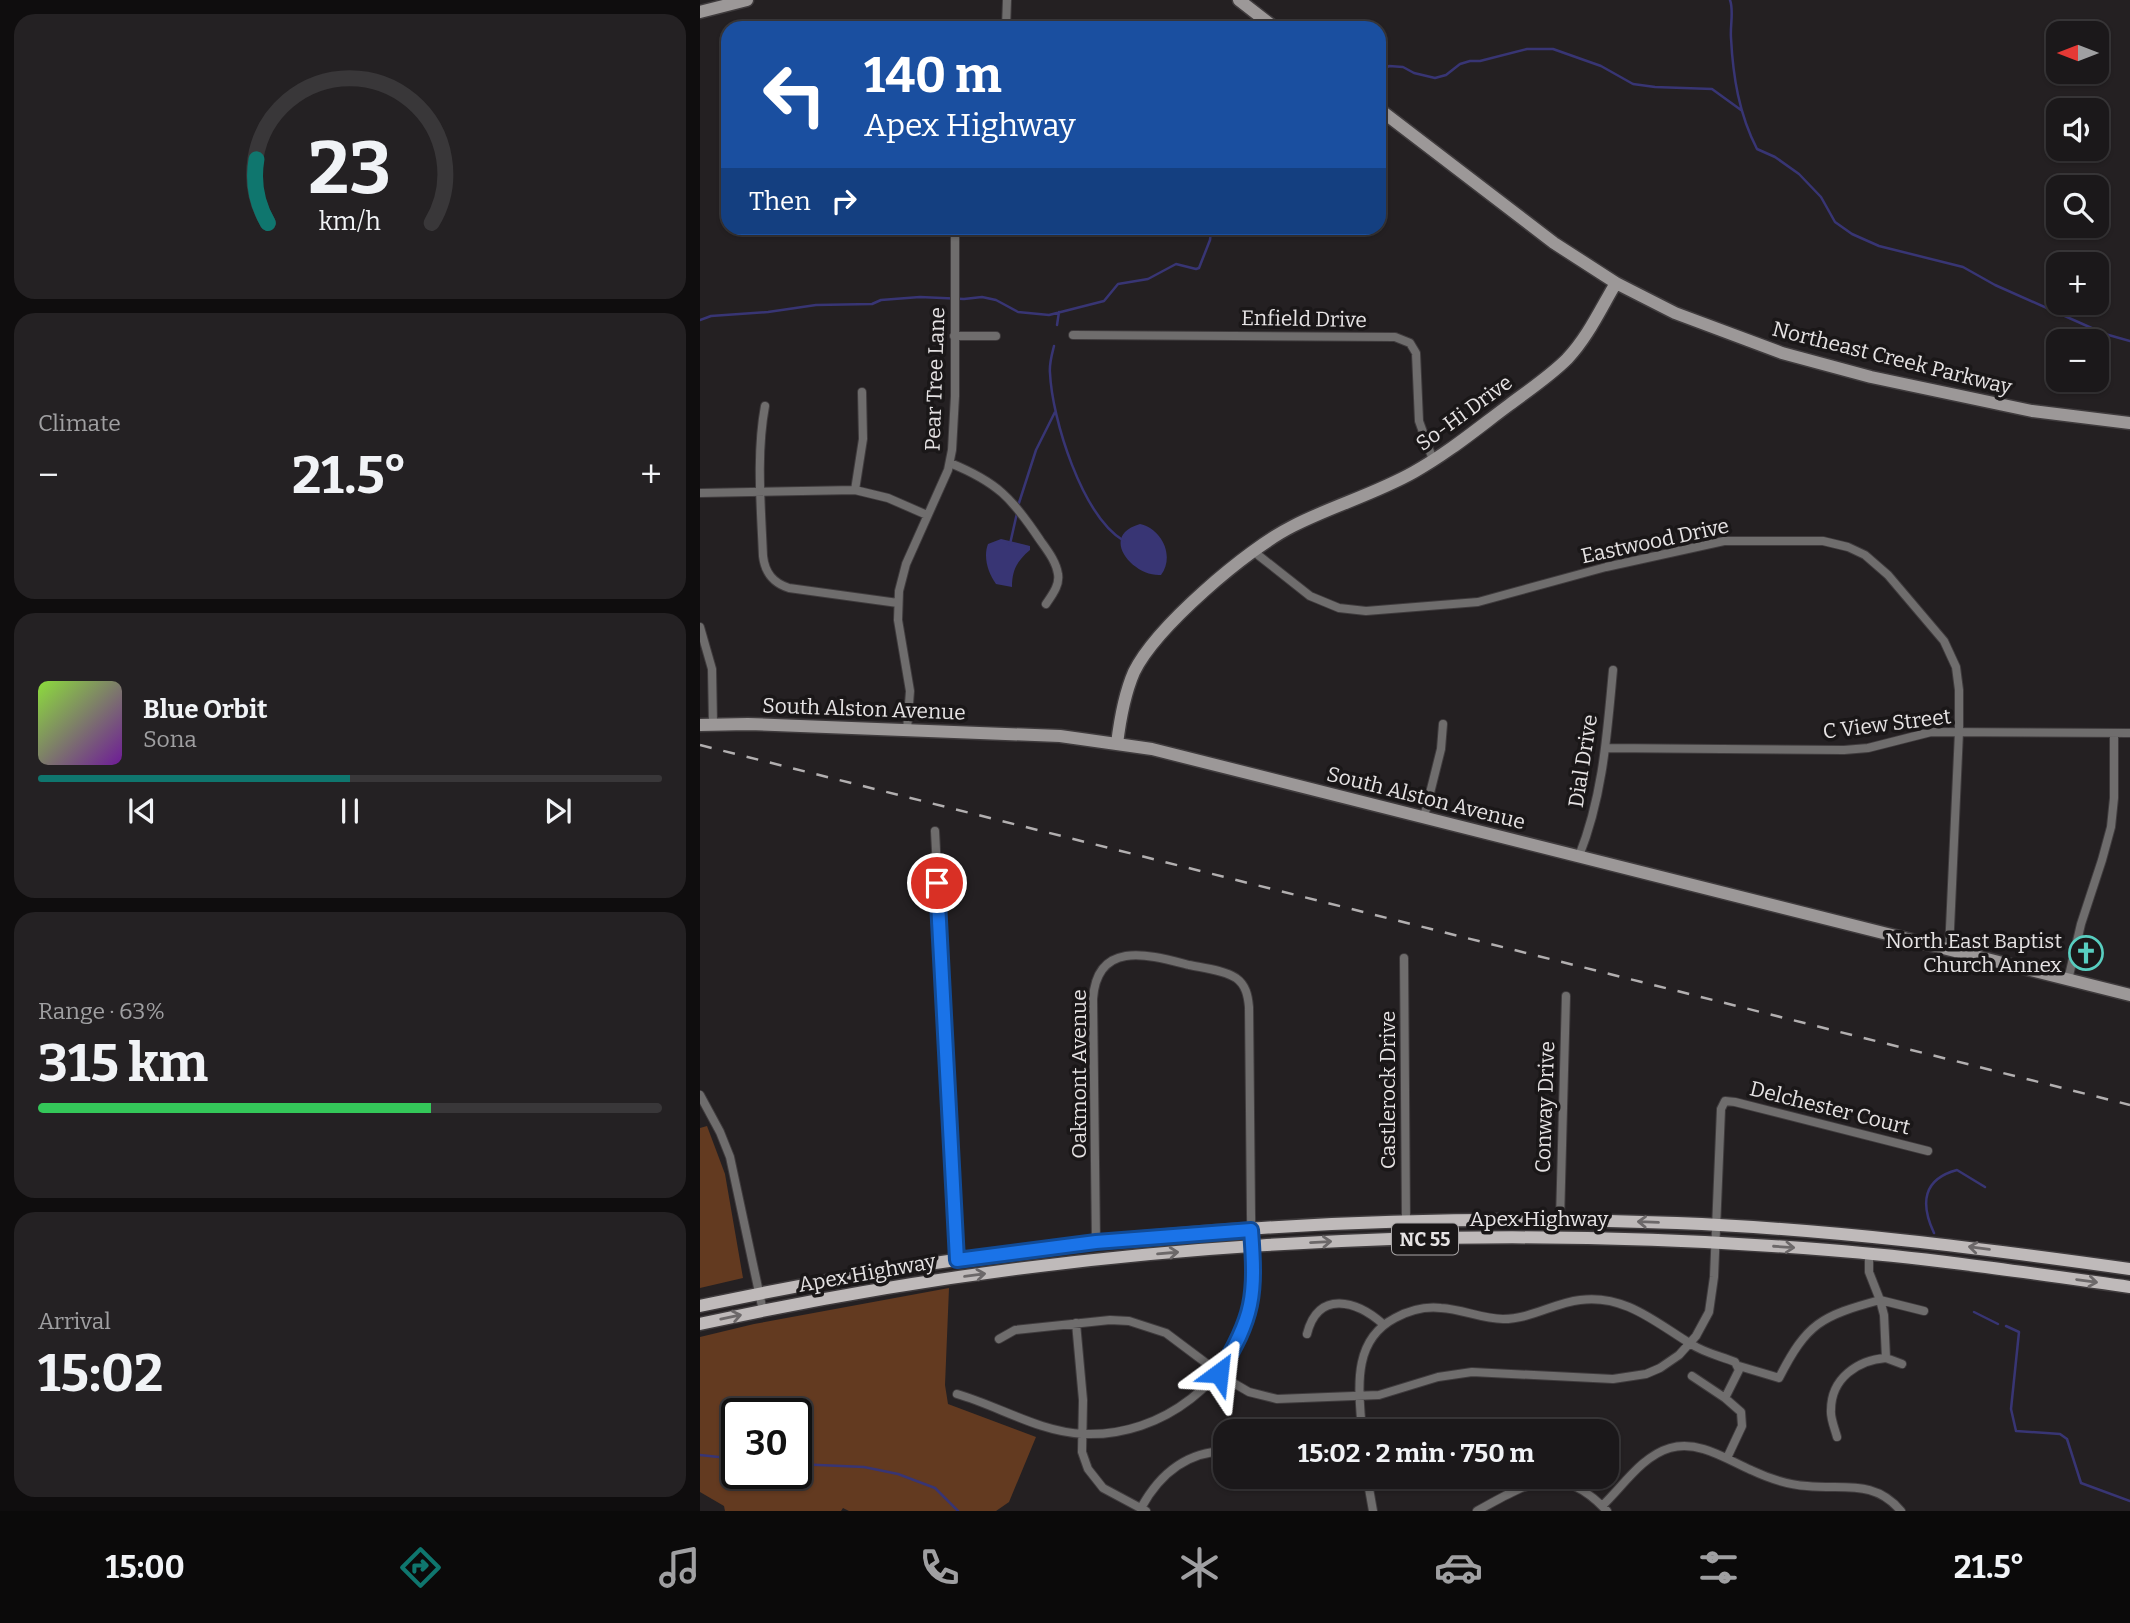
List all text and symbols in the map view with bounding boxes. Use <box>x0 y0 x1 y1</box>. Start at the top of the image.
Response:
north arrow <box>2046 21 2109 84</box>
map controls <box>2046 21 2109 392</box>
text: 140 m <box>864 46 1002 105</box>
icon: left <box>749 49 840 140</box>
button: sound <box>2046 98 2109 161</box>
text: Apex Highway <box>864 106 1076 144</box>
text: 23 <box>309 125 391 212</box>
button: search <box>2046 175 2109 238</box>
icon: right <box>825 182 863 220</box>
text: Then <box>749 186 811 217</box>
text: km/h <box>319 207 381 237</box>
button: + <box>2046 252 2109 315</box>
street label: Enfield Drive <box>1241 305 1367 333</box>
street label: Pear Tree Lane <box>919 307 951 451</box>
street label: Northeast Creek Parkway <box>1769 316 2015 401</box>
button: − <box>2046 329 2109 392</box>
street label: So-Hi Drive <box>1411 369 1517 457</box>
text: Climate <box>38 409 121 437</box>
text: 21.5° <box>292 444 407 507</box>
text: − <box>38 452 59 498</box>
text: + <box>640 452 662 498</box>
street label: Eastwood Drive <box>1579 513 1731 569</box>
street label: South Alston Avenue <box>762 692 966 726</box>
text: Blue Orbit <box>143 694 267 725</box>
street label: C View Street <box>1821 703 1953 745</box>
street label: Dial Drive <box>1563 712 1603 810</box>
text: Sona <box>143 725 197 753</box>
street label: South Alston Avenue <box>1324 761 1528 835</box>
icon: previous <box>123 792 161 830</box>
icon: pause <box>331 792 369 830</box>
icon: next <box>539 792 577 830</box>
pin <box>907 853 967 913</box>
icon: arrive <box>918 864 956 902</box>
place label: North East Baptist Church Annex <box>1885 928 2062 978</box>
church icon: North East Baptist Church Annex <box>2067 934 2105 972</box>
street label: Oakmont Avenue <box>1066 989 1092 1159</box>
text: Range · 63% <box>38 997 165 1025</box>
street label: Castlerock Drive <box>1375 1011 1401 1169</box>
text: 315 km <box>38 1032 208 1095</box>
street label: Conway Drive <box>1530 1041 1560 1173</box>
street label: Delchester Court <box>1747 1075 1913 1141</box>
street label: Apex Highway <box>1470 1206 1609 1232</box>
one-way arrow <box>1637 1216 1660 1229</box>
road number: NC 55 <box>1392 1224 1458 1254</box>
one-way arrow <box>1309 1236 1332 1249</box>
one-way arrow <box>1772 1241 1794 1254</box>
one-way arrow <box>1968 1242 1991 1255</box>
one-way arrow <box>1157 1246 1179 1259</box>
street label: Apex Highway <box>796 1248 939 1298</box>
one-way arrow <box>963 1268 986 1281</box>
one-way arrow <box>2075 1275 2098 1288</box>
text: Arrival <box>38 1307 111 1335</box>
one-way arrow <box>719 1310 742 1324</box>
position arrow <box>1182 1336 1256 1410</box>
text: 15:02 <box>38 1342 163 1405</box>
speed limit sign: 30 <box>721 1398 812 1489</box>
text: 15:02 · 2 min · 750 m <box>1298 1438 1534 1469</box>
icon: directions <box>396 1543 445 1592</box>
icon: music <box>655 1543 704 1592</box>
icon: phone <box>915 1543 964 1592</box>
icon: climate <box>1175 1543 1224 1592</box>
icon: car <box>1434 1543 1483 1592</box>
icon: filters <box>1694 1543 1743 1592</box>
text: 15:00 <box>105 1548 185 1586</box>
text: 21.5° <box>1954 1548 2025 1586</box>

